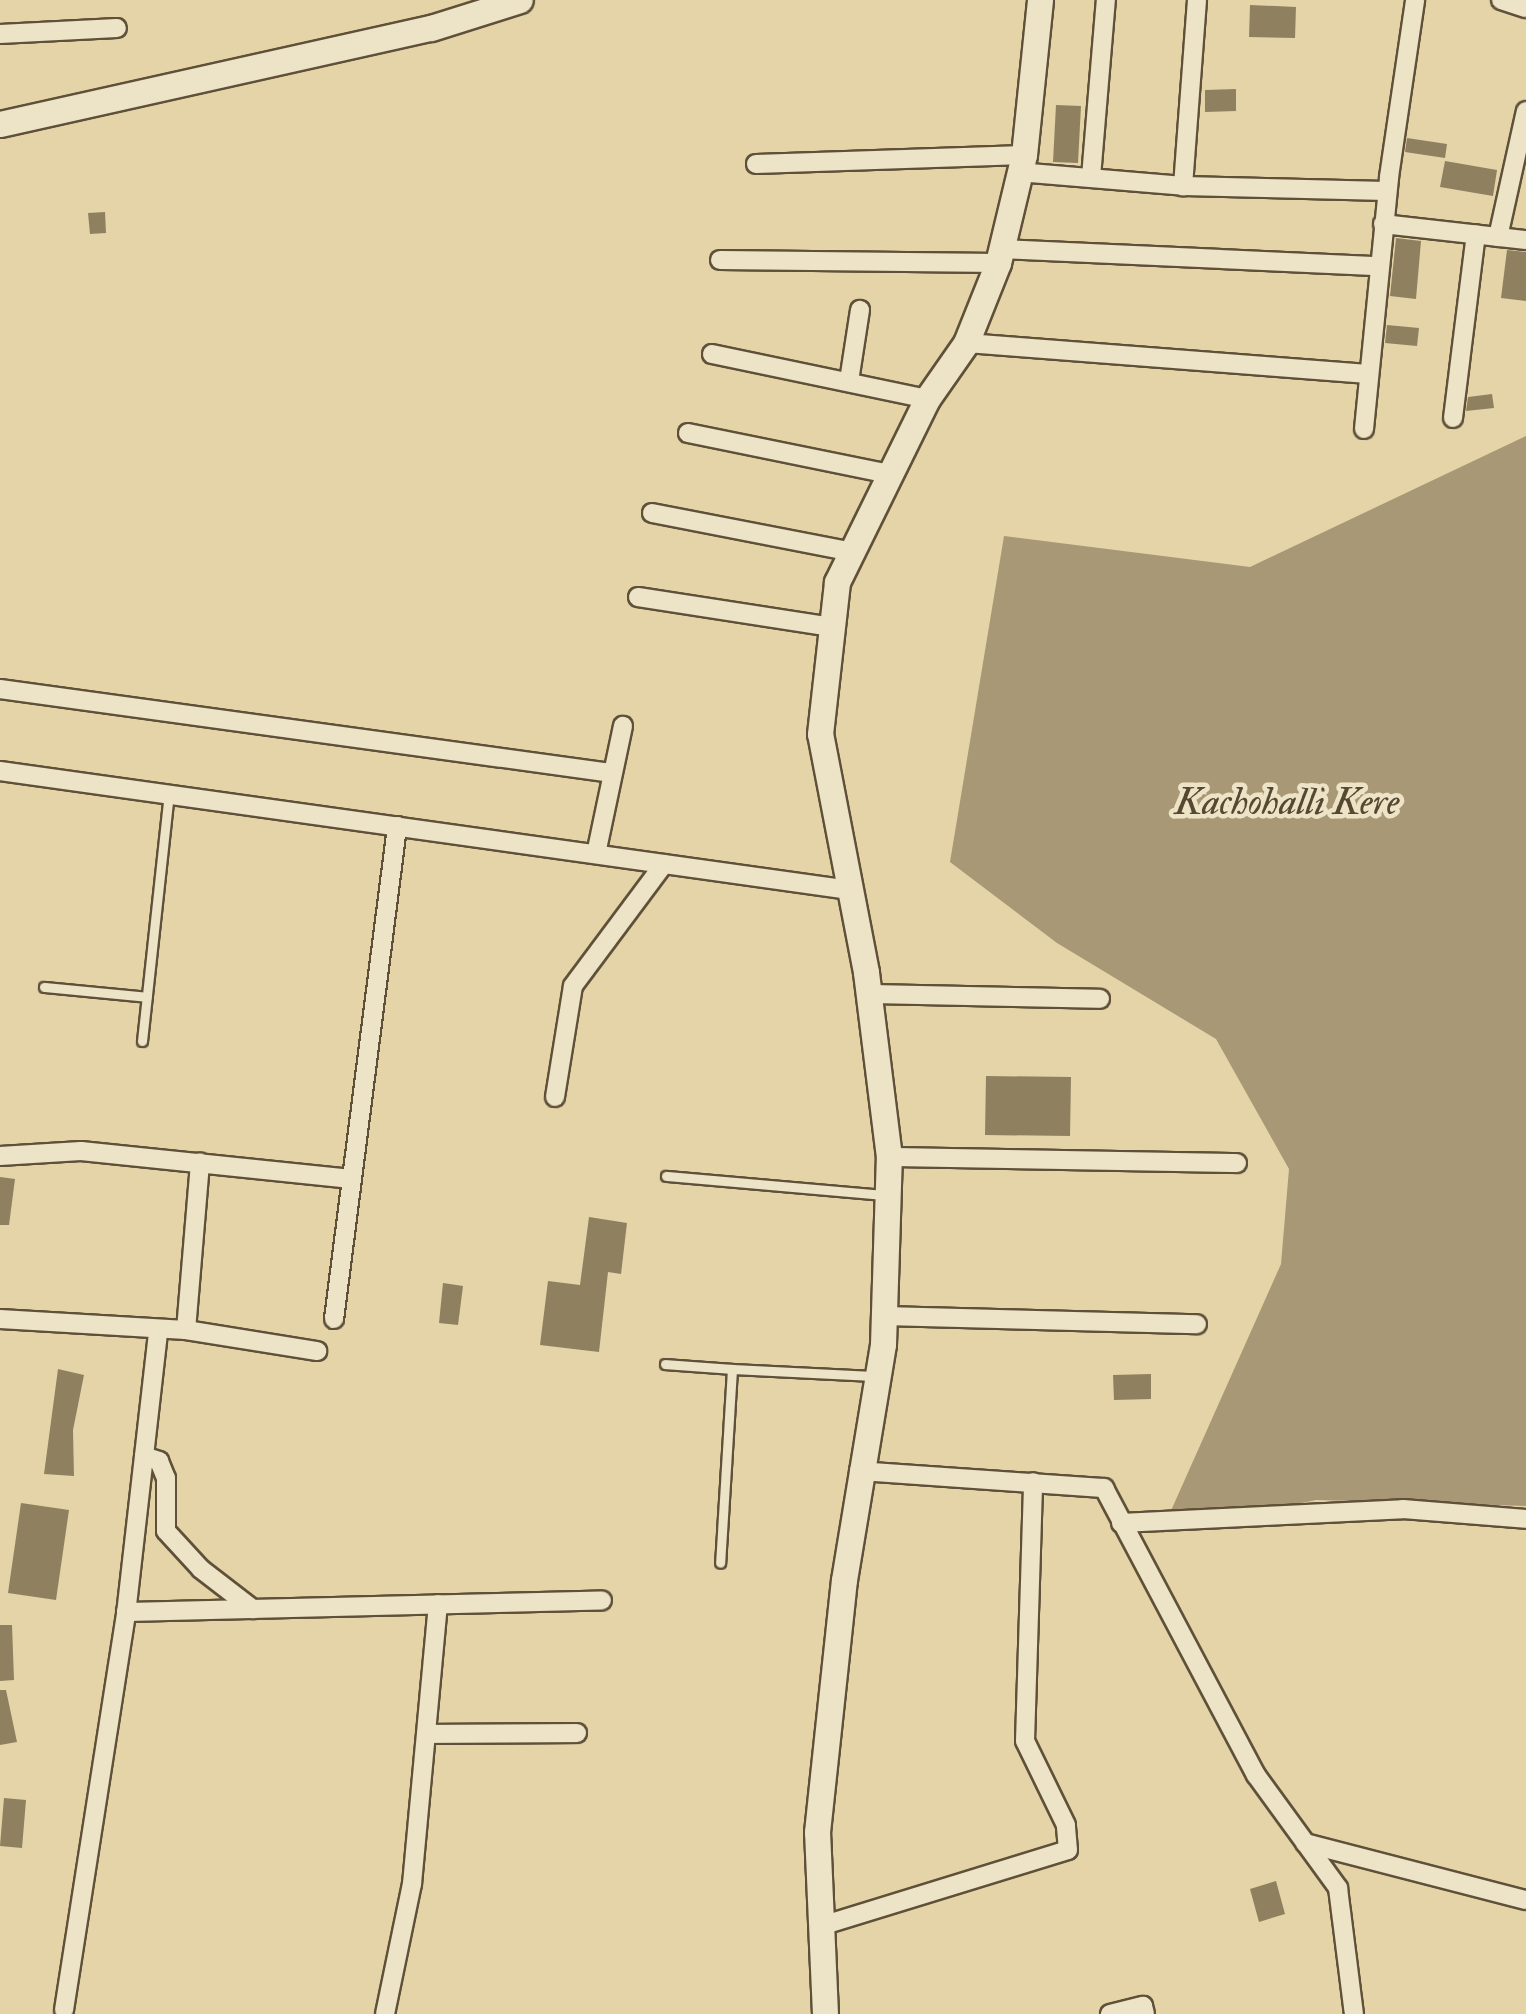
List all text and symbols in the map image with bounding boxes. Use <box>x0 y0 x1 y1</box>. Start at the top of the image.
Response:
water label: Kachohalli Kere <box>1175 780 1399 826</box>

